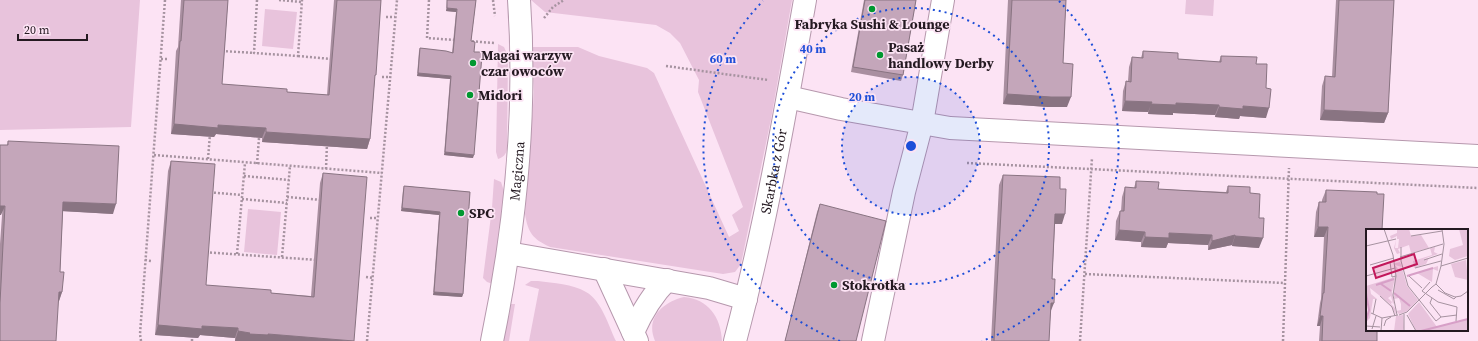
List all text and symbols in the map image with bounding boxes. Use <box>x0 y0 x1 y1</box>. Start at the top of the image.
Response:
marker: Fabryka Sushi & Lounge <box>867 4 877 14</box>
place label: Fabryka Sushi & Lounge <box>794 14 950 34</box>
scale bar <box>18 16 87 42</box>
text: 20 m <box>24 22 50 38</box>
place label: Pasaż handlowy Derby <box>888 37 994 73</box>
text: 40 m <box>800 41 826 57</box>
place label: Magai warzyw czar owoców <box>481 45 573 81</box>
marker: Pasaż handlowy Derby <box>875 50 885 60</box>
text: 60 m <box>710 51 736 67</box>
marker: Magai warzyw czar owoców <box>468 58 478 68</box>
place label: Midori <box>478 85 523 105</box>
text: 20 m <box>849 89 875 105</box>
marker: Midori <box>465 90 475 100</box>
street label: Skarbka z Gór <box>755 127 792 216</box>
centre of rings <box>904 139 918 153</box>
street label: Magiczna <box>504 140 529 202</box>
place label: SPC <box>469 203 494 223</box>
marker: SPC <box>456 208 466 218</box>
inset map <box>1366 229 1468 331</box>
place label: Stokrotka <box>842 275 906 295</box>
marker: Stokrotka <box>829 280 839 290</box>

